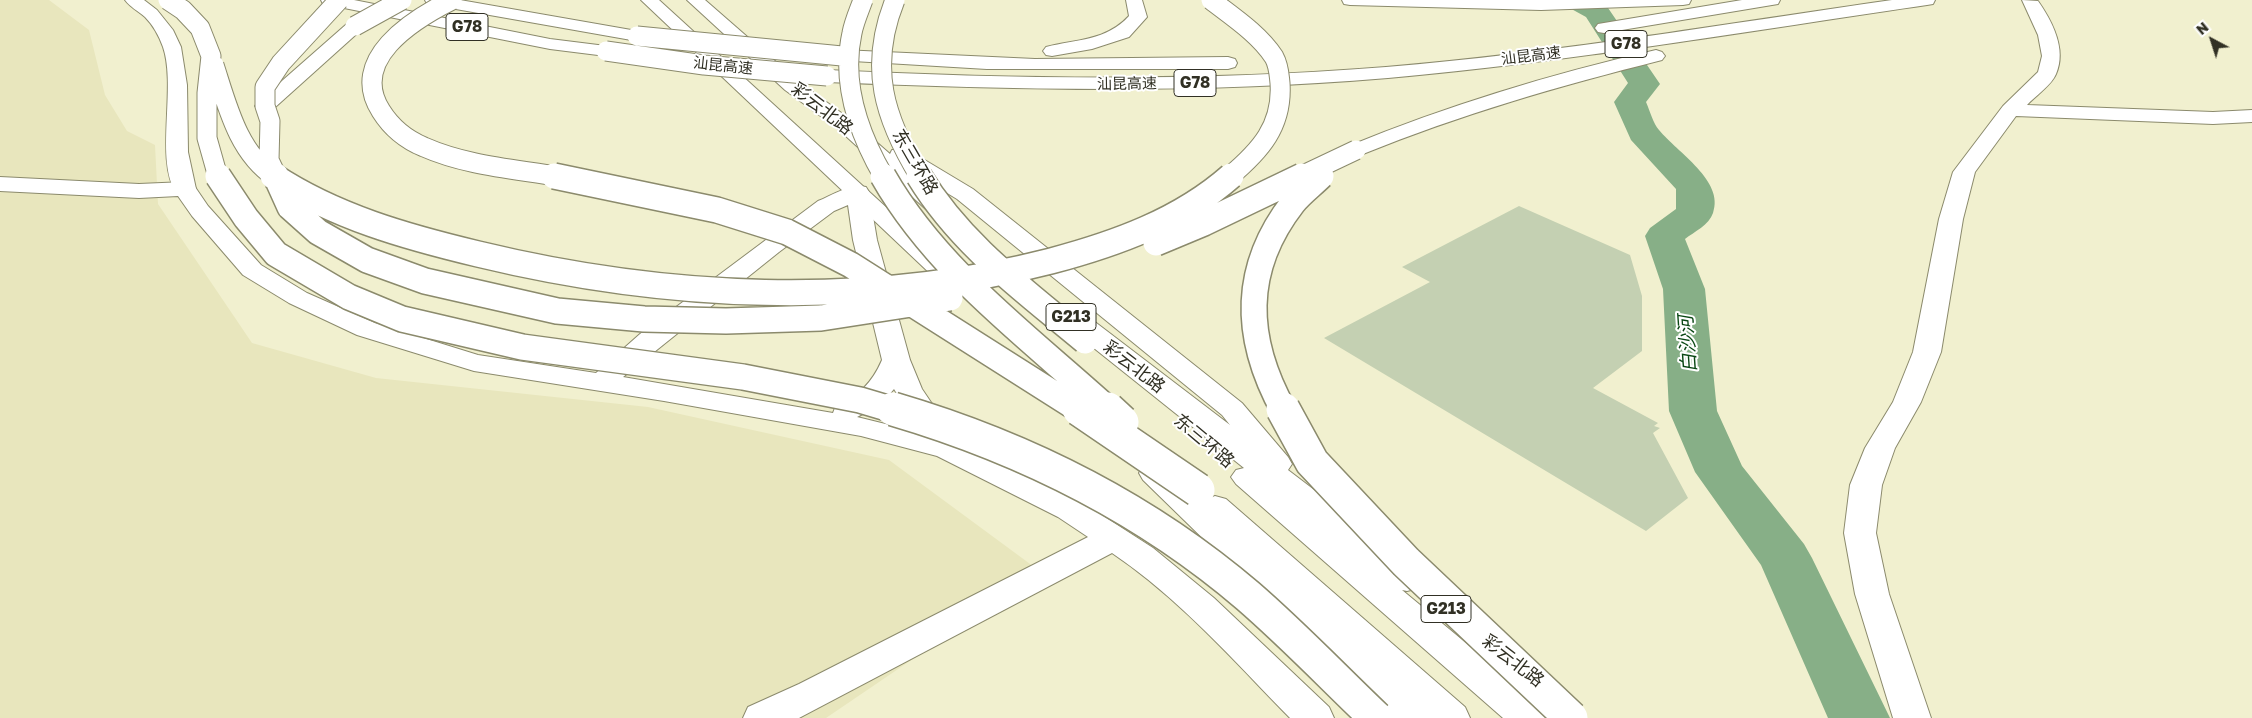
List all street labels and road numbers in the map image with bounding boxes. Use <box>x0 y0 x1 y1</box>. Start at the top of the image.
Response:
road number: G78 <box>446 14 488 41</box>
road number: G78 <box>1605 31 1647 58</box>
street label: 汕昆高速 <box>1500 43 1562 69</box>
street label: 汕昆高速 <box>692 54 754 78</box>
road number: G78 <box>1174 70 1216 96</box>
street label: 汕昆高速 <box>1097 74 1157 94</box>
street label: 彩云北路 <box>787 78 857 140</box>
street label: 东三环路 <box>888 125 942 199</box>
road number: G213 <box>1046 304 1096 330</box>
street label: 彩云北路 <box>1099 336 1169 398</box>
street label: 东三环路 <box>1169 410 1239 472</box>
road number: G213 <box>1421 596 1471 622</box>
street label: 彩云北路 <box>1478 630 1548 692</box>

